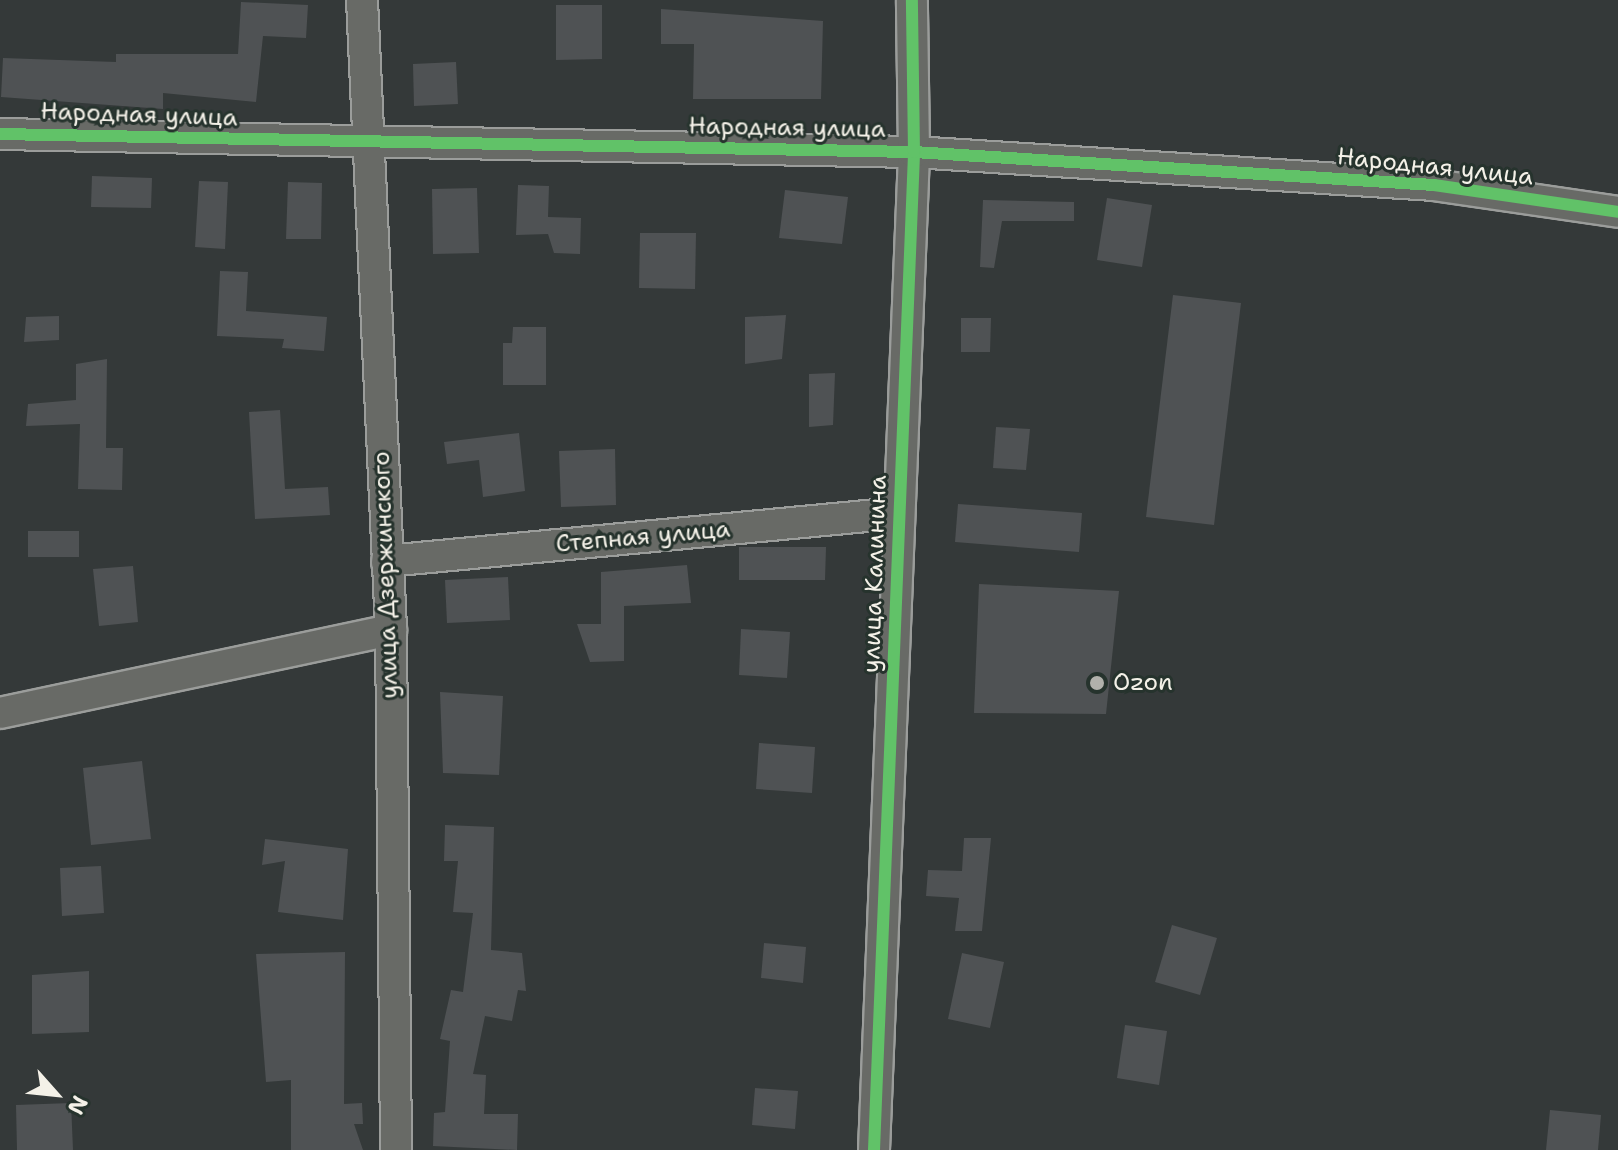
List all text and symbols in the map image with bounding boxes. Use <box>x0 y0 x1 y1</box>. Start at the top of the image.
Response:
street label: Народная улица <box>40 97 238 133</box>
street label: Народная улица <box>688 112 886 144</box>
street label: Народная улица <box>1335 142 1535 192</box>
street label: улица Дзержинского <box>367 451 405 699</box>
street label: улица Калинина <box>857 474 893 674</box>
street label: Степная улица <box>555 515 731 559</box>
place label: Ozon <box>1113 669 1173 697</box>
marker: Ozon <box>1088 674 1106 692</box>
north arrow <box>16 1054 96 1134</box>
text: N <box>61 1091 95 1119</box>

